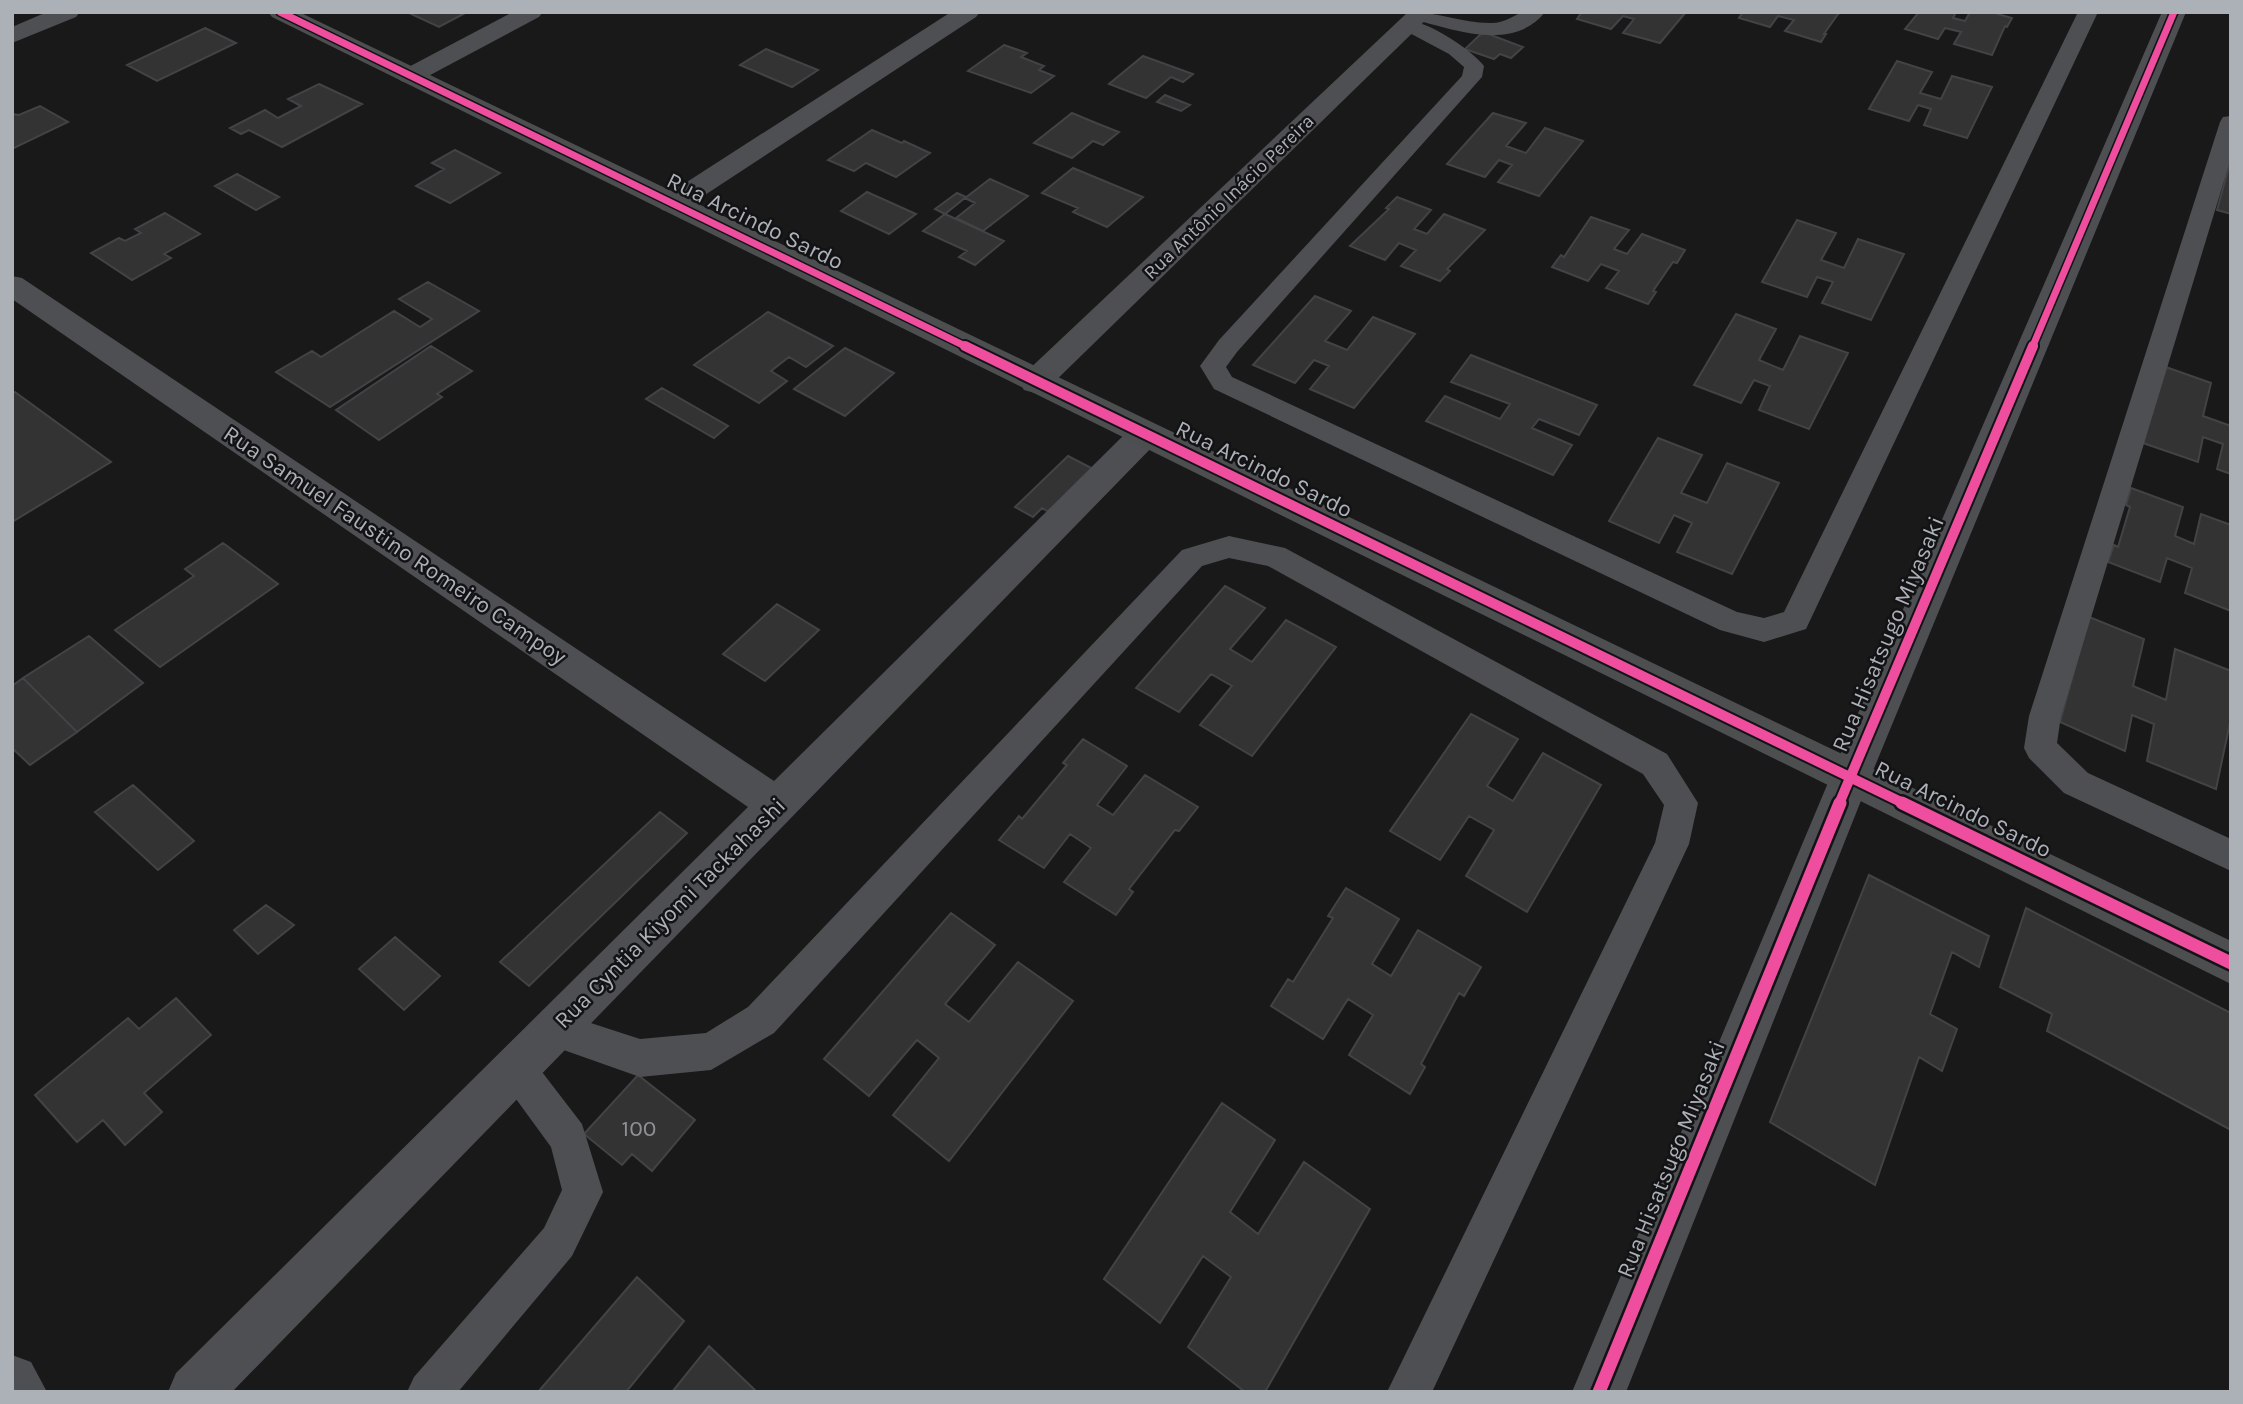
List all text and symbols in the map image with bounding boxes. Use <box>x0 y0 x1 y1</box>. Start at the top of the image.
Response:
street label: Rua Antônio Inácio Pereira <box>1140 110 1318 284</box>
street label: Rua Arcindo Sardo <box>662 167 848 275</box>
street label: Rua Arcindo Sardo <box>1171 415 1357 523</box>
street label: Rua Samuel Faustino Romeiro Campoy <box>218 420 572 670</box>
street label: Rua Hisatsugo Miyasaki <box>1826 512 1950 756</box>
street label: Rua Arcindo Sardo <box>1870 755 2056 863</box>
street label: Rua Cyntia Kiyomi Tackahashi <box>549 792 791 1034</box>
street label: Rua Hisatsugo Miyasaki <box>1611 1037 1731 1281</box>
house number: 100 <box>622 1115 656 1142</box>

